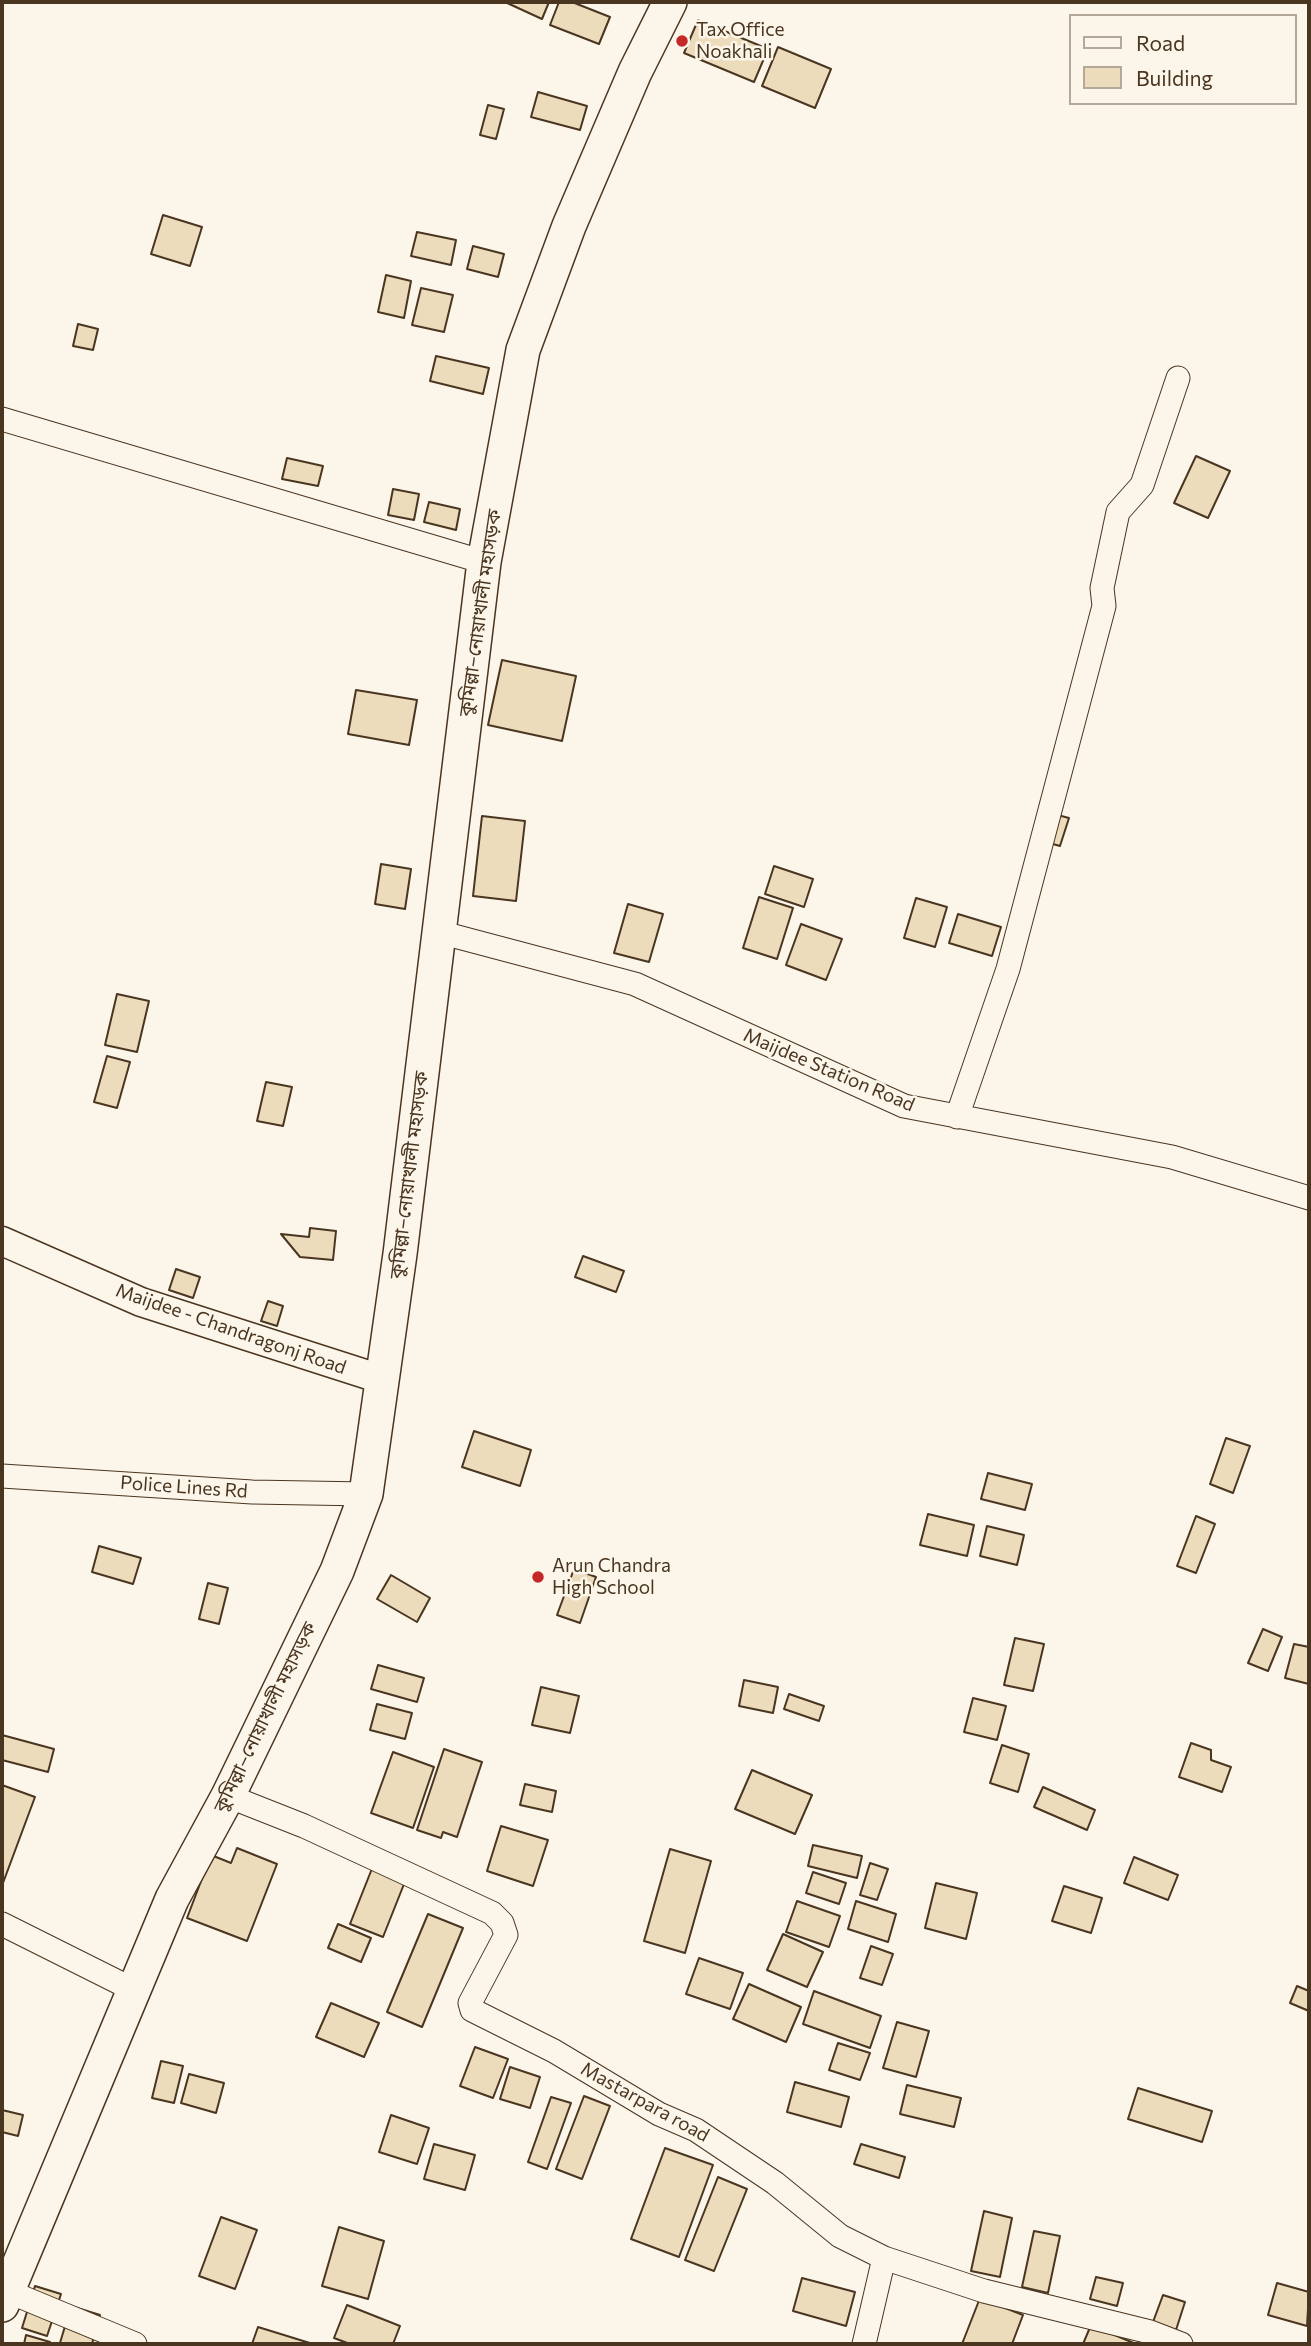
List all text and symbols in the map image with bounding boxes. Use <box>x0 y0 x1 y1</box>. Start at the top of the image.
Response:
legend <box>1070 14 1297 105</box>
place label: Tax Office Noakhali <box>696 19 785 63</box>
text: Road <box>1136 30 1185 55</box>
marker: Tax Office Noakhali <box>674 33 690 49</box>
text: Building <box>1136 65 1213 90</box>
street label: কুমিল্লা–নোয়াখালী মহাসড়ক <box>454 508 506 718</box>
street label: Maijdee Station Road <box>740 1024 918 1116</box>
street label: কুমিল্লা–নোয়াখালী মহাসড়ক <box>385 1070 433 1280</box>
street label: Maijdee - Chandragonj Road <box>113 1279 349 1379</box>
street label: Police Lines Rd <box>119 1471 249 1503</box>
place label: Arun Chandra High School <box>552 1555 671 1599</box>
marker: Arun Chandra High School <box>530 1569 546 1585</box>
street label: কুমিল্লা–নোয়াখালী মহাসড়ক <box>209 1618 321 1816</box>
street label: Mastarpara road <box>577 2057 713 2147</box>

